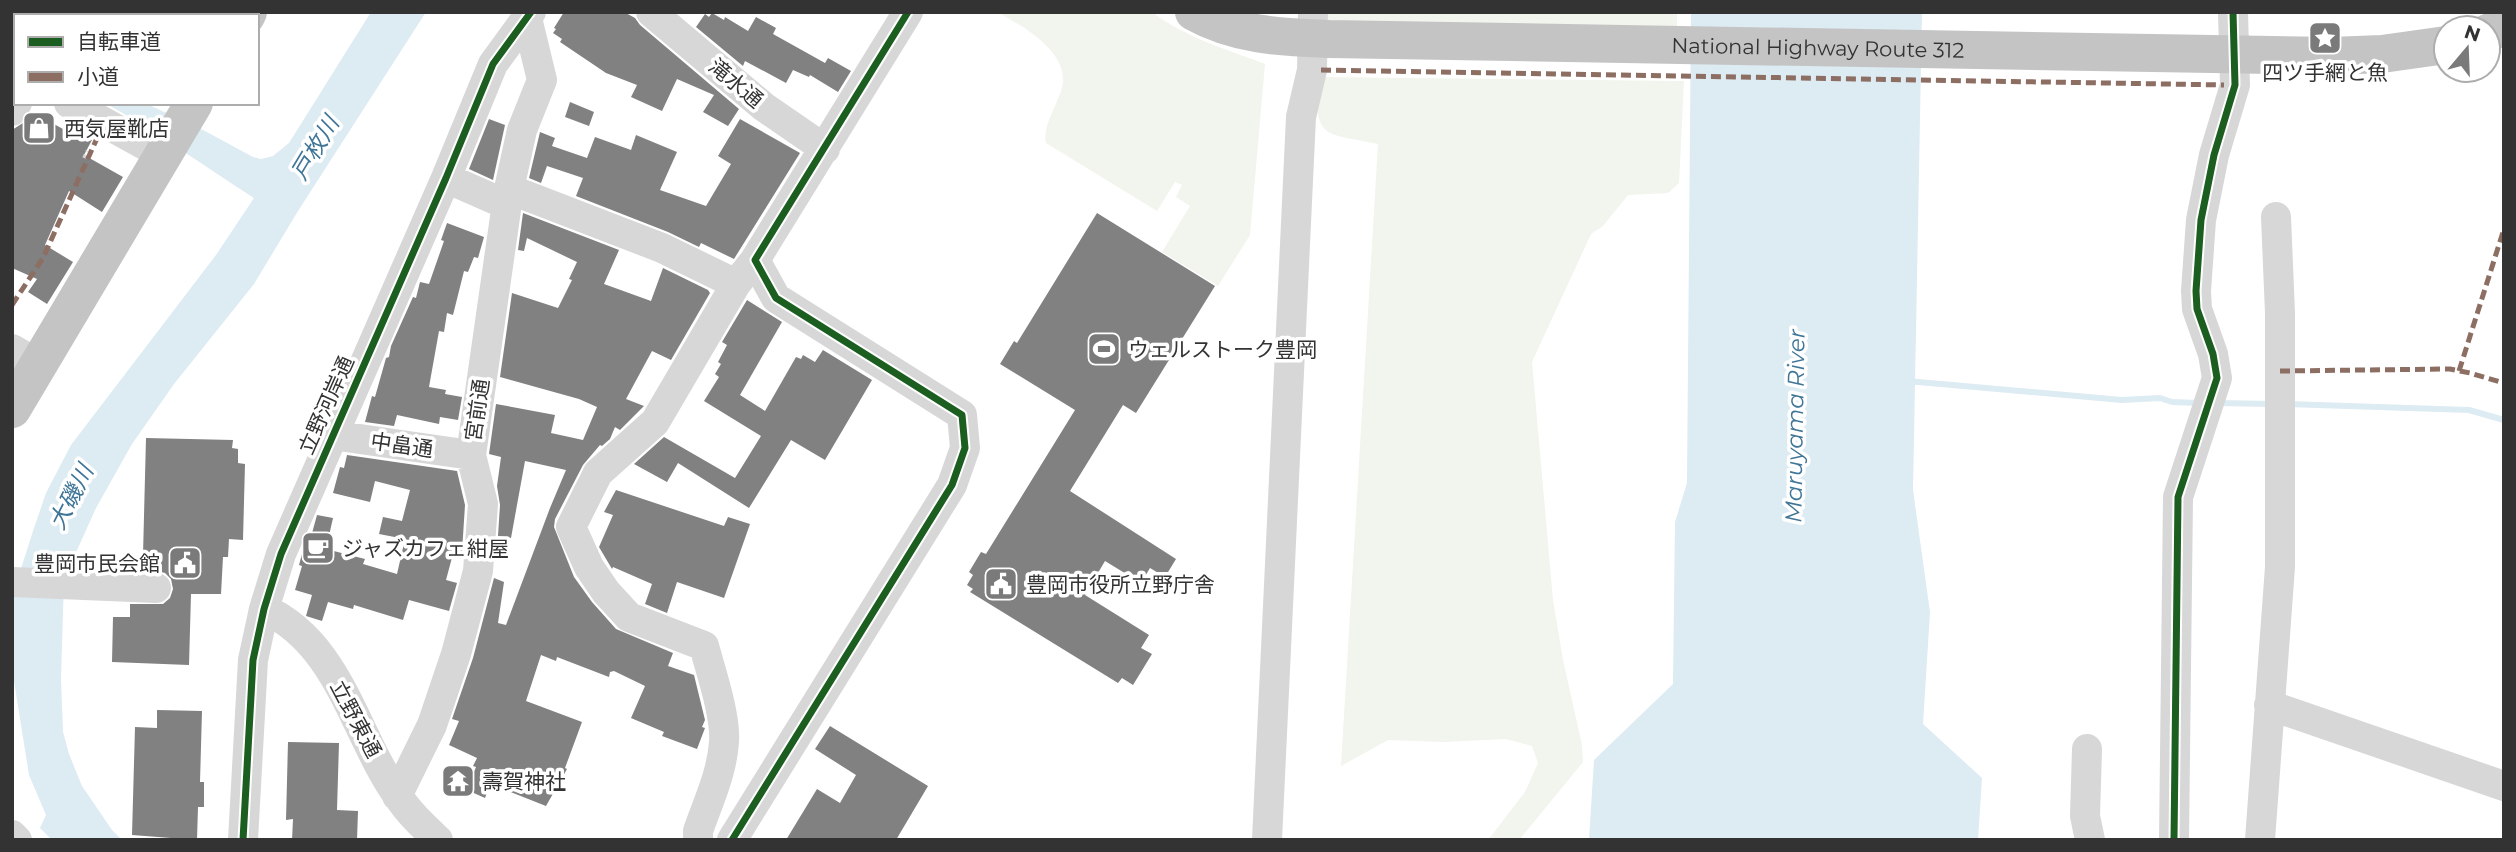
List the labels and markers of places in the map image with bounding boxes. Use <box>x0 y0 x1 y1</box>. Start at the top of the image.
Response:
place icon: 四ツ手網と魚 <box>2306 19 2344 57</box>
place label: 四ツ手網と魚 <box>2262 60 2388 85</box>
shop icon: 西気屋靴店 <box>20 109 58 147</box>
place label: 西気屋靴店 <box>64 116 169 141</box>
sports icon: ウェルストーク豊岡 <box>1085 330 1123 368</box>
place label: ウェルストーク豊岡 <box>1128 337 1317 362</box>
cafe icon: ジャズカフェ紺屋 <box>299 529 337 567</box>
place label: ジャズカフェ紺屋 <box>342 536 509 561</box>
public building icon: 豊岡市民会館 <box>166 544 204 582</box>
place label: 豊岡市民会館 <box>34 551 160 576</box>
public building icon: 豊岡市役所立野庁舎 <box>982 565 1020 603</box>
place label: 豊岡市役所立野庁舎 <box>1026 572 1215 597</box>
temple icon: 壽賀神社 <box>439 762 477 800</box>
place label: 壽賀神社 <box>482 769 566 794</box>

